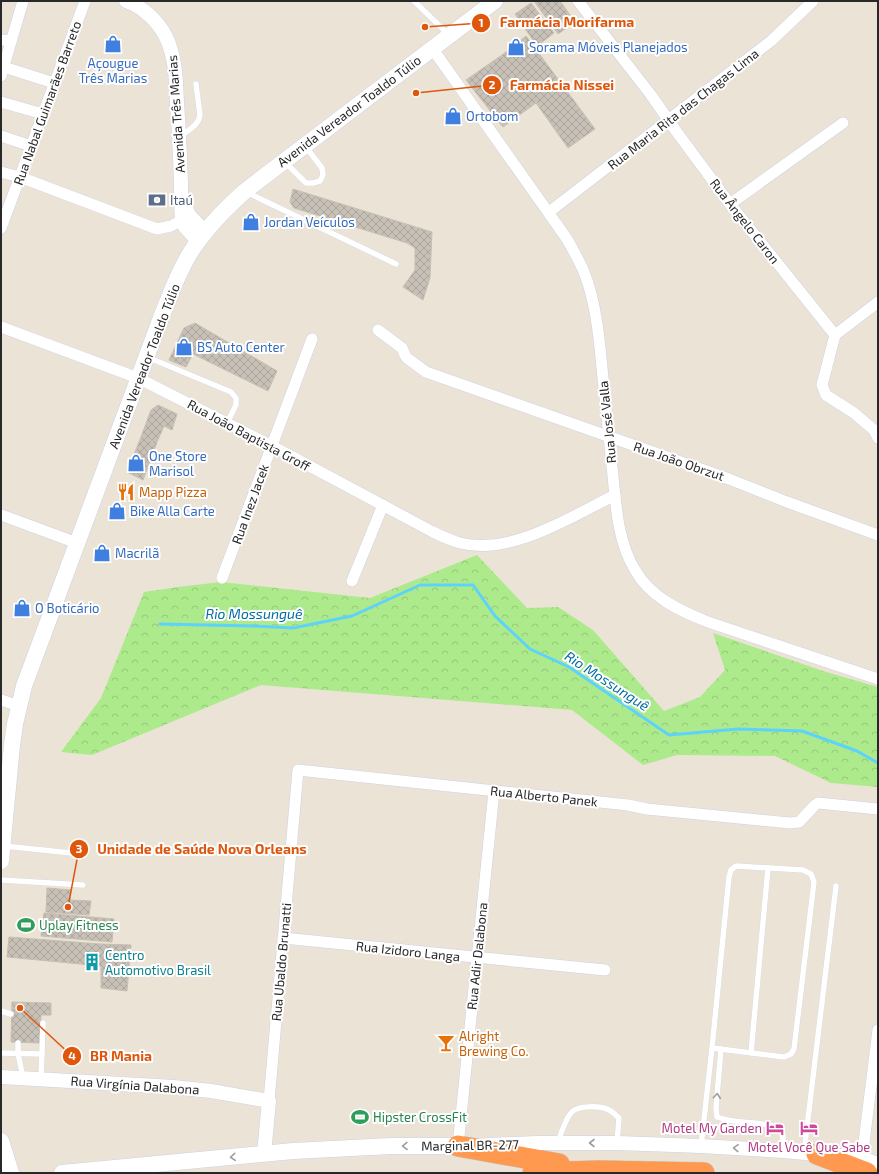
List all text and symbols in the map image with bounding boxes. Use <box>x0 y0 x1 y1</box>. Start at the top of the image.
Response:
callout: Farmácia Morifarma <box>471 10 642 36</box>
text: Farmácia Morifarma <box>500 13 634 30</box>
text: 1 <box>478 15 484 29</box>
street label: Rua Nabal Guimarães Barreto <box>10 19 84 187</box>
shop icon: Açougue Três Marias <box>103 34 123 54</box>
shop icon: Sorama Móveis Planejados <box>506 37 526 57</box>
place label: Sorama Móveis Planejados <box>529 39 688 55</box>
street label: Rua Maria Rita das Chagas Lima <box>604 45 762 173</box>
street label: Avenida Vereador Toaldo Túlio <box>274 52 424 170</box>
street label: Avenida Três Marias <box>164 54 188 174</box>
place label: Açougue Três Marias <box>79 55 147 86</box>
callout: Farmácia Nissei <box>482 72 622 98</box>
text: Farmácia Nissei <box>510 76 614 93</box>
text: 2 <box>489 77 496 91</box>
shop icon: Ortobom <box>443 106 463 126</box>
place label: Ortobom <box>466 108 518 124</box>
street label: Rua Ângelo Caron <box>707 175 783 267</box>
bank icon: Itaú <box>147 190 167 210</box>
place label: Itaú <box>170 192 193 208</box>
shop icon: Jordan Veículos <box>241 212 261 232</box>
place label: Jordan Veículos <box>264 214 355 230</box>
street label: Avenida Vereador Toaldo Túlio <box>105 281 183 451</box>
shop icon: BS Auto Center <box>174 337 194 357</box>
place label: BS Auto Center <box>197 339 285 355</box>
street label: Rua José Valla <box>595 380 619 464</box>
street label: Rua João Baptista Groff <box>185 396 314 475</box>
street label: Rua João Obrzut <box>632 438 726 484</box>
place label: One Store Marisol <box>149 448 207 479</box>
shop icon: One Store Marisol <box>126 453 146 473</box>
street label: Rua Inez Jacek <box>228 461 272 546</box>
restaurant icon: Mapp Pizza <box>116 482 136 502</box>
place label: Mapp Pizza <box>139 484 207 500</box>
shop icon: Bike Alla Carte <box>107 501 127 521</box>
place label: Bike Alla Carte <box>130 503 215 519</box>
shop icon: Macrilã <box>92 543 112 563</box>
place label: Macrilã <box>115 545 159 561</box>
shop icon: O Boticário <box>12 598 32 618</box>
place label: O Boticário <box>35 600 100 616</box>
water label: Rio Mossunguê <box>206 605 303 622</box>
water label: Rio Mossunguê <box>562 647 653 714</box>
street label: Rua Alberto Panek <box>490 782 599 810</box>
callout: Unidade de Saúde Nova Orleans <box>69 836 315 862</box>
text: Unidade de Saúde Nova Orleans <box>97 840 307 857</box>
text: 3 <box>76 841 83 855</box>
street label: Rua Adir Dalabona <box>463 901 491 1011</box>
street label: Rua Ubaldo Brunatti <box>268 902 294 1022</box>
sports icon: Uplay Fitness <box>16 915 36 935</box>
place label: Uplay Fitness <box>39 917 119 933</box>
street label: Rua Izidoro Langa <box>355 938 461 964</box>
place label: Centro Automotivo Brasil <box>105 947 211 978</box>
building icon: Centro Automotivo Brasil <box>82 952 102 972</box>
place label: Alright Brewing Co. <box>459 1028 529 1059</box>
bar icon: Alright Brewing Co. <box>436 1033 456 1053</box>
callout: BR Mania <box>62 1043 160 1069</box>
text: BR Mania <box>90 1047 152 1064</box>
text: 4 <box>68 1048 76 1062</box>
street label: Rua Virgínia Dalabona <box>70 1073 200 1097</box>
one-way arrow <box>712 1093 721 1099</box>
sports icon: Hipster CrossFit <box>350 1107 370 1127</box>
place label: Hipster CrossFit <box>373 1109 467 1125</box>
hotel icon: Motel My Garden <box>765 1118 785 1138</box>
hotel icon: Motel Você Que Sabe <box>799 1118 819 1138</box>
place label: Motel My Garden <box>662 1120 762 1136</box>
street label: Marginal BR-277 <box>421 1136 519 1154</box>
one-way arrow <box>589 1139 595 1147</box>
place label: Motel Você Que Sabe <box>748 1139 870 1155</box>
one-way arrow <box>402 1142 408 1150</box>
one-way arrow <box>733 1144 739 1153</box>
one-way arrow <box>230 1152 236 1161</box>

